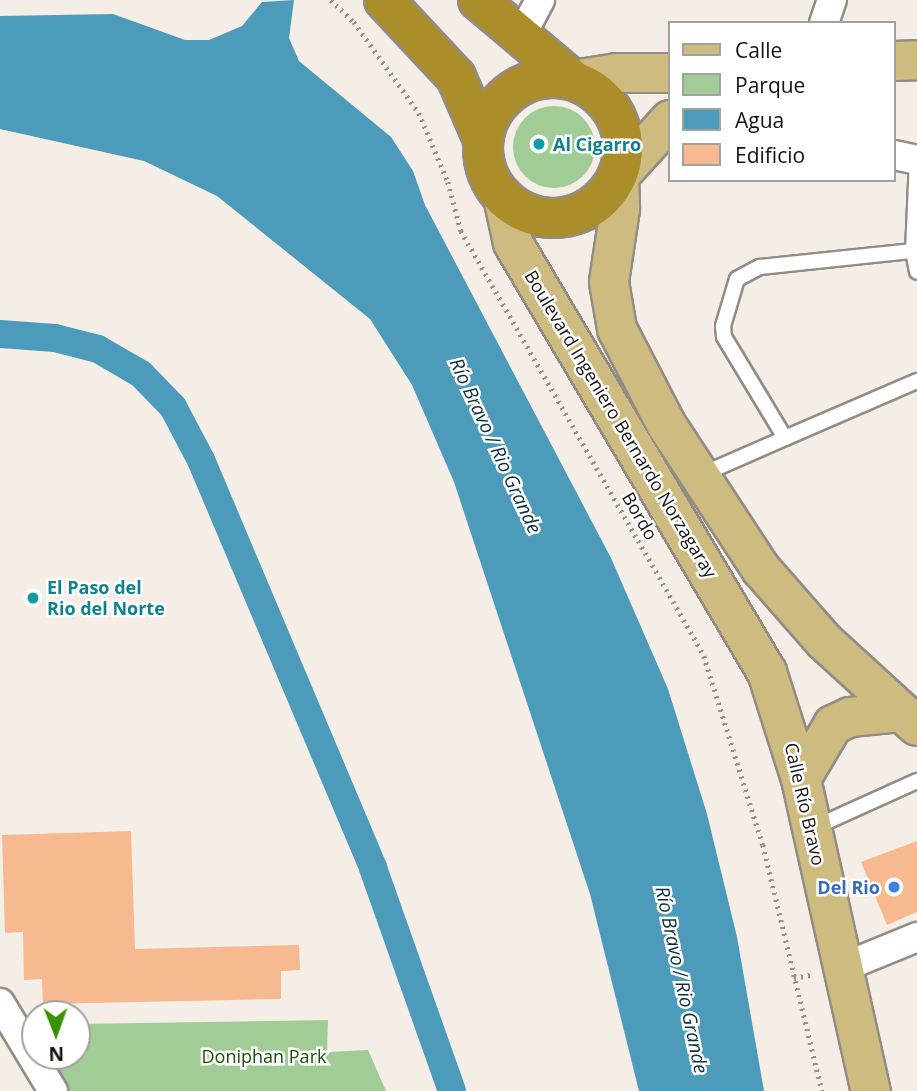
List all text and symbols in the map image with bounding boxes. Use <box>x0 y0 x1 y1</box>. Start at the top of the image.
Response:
legend <box>668 21 896 182</box>
text: Calle <box>735 36 782 64</box>
text: Parque <box>735 71 805 99</box>
text: Agua <box>735 106 784 134</box>
place label: Al Cigarro <box>553 133 641 155</box>
marker: Al Cigarro <box>531 136 547 152</box>
text: Edificio <box>735 141 805 169</box>
street label: Boulevard Ingeniero Bernardo Norzagaray <box>520 266 722 582</box>
water label: Río Bravo / Rio Grande <box>444 355 546 537</box>
street label: Bordo <box>618 488 662 544</box>
place label: El Paso del Rio del Norte <box>47 577 165 620</box>
marker: El Paso del Rio del Norte <box>25 590 41 606</box>
street label: Calle Río Bravo <box>780 741 830 867</box>
place label: Del Rio <box>817 876 880 898</box>
marker: Del Rio <box>886 879 902 895</box>
water label: Río Bravo / Rio Grande <box>650 884 712 1076</box>
north arrow <box>21 1000 91 1070</box>
text: N <box>48 1041 64 1067</box>
park label: Doniphan Park <box>202 1045 326 1067</box>

